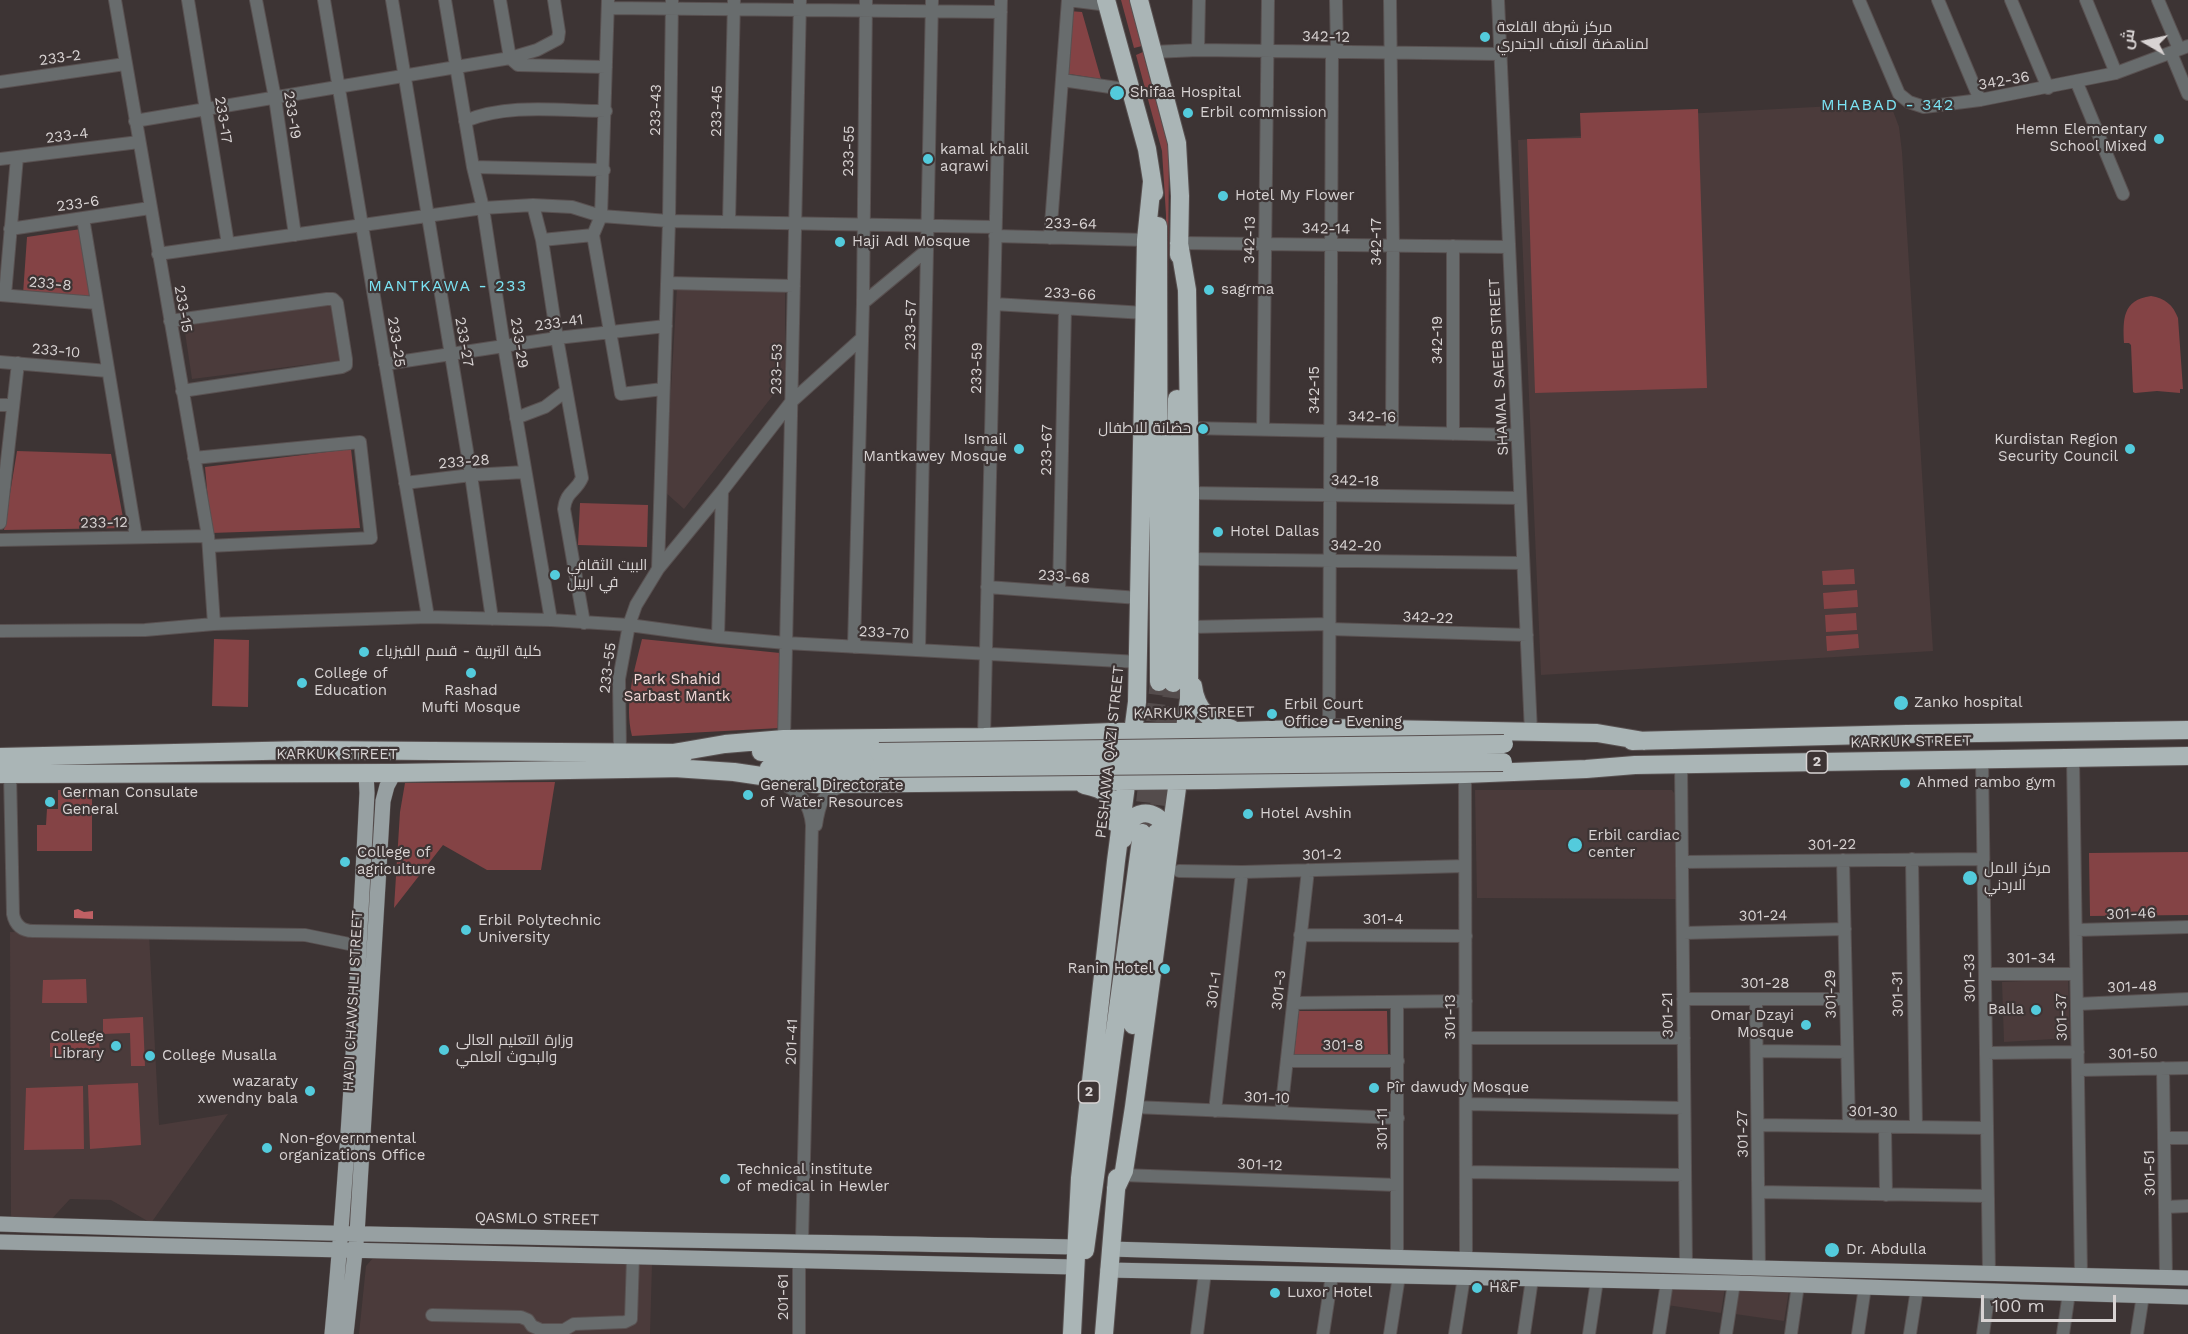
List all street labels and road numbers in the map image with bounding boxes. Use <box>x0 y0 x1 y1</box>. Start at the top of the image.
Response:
street label: 342-12 <box>1302 28 1350 46</box>
street label: 233-2 <box>38 46 82 70</box>
street label: 342-36 <box>1977 68 2031 94</box>
street label: 233-43 <box>647 84 665 136</box>
street label: 233-45 <box>708 85 726 137</box>
street label: 233-19 <box>279 90 305 140</box>
street label: 233-17 <box>210 95 236 145</box>
street label: 233-4 <box>45 124 89 148</box>
street label: 233-55 <box>840 125 858 177</box>
street label: 233-6 <box>55 192 101 216</box>
street label: 233-64 <box>1045 215 1097 233</box>
street label: 342-13 <box>1241 216 1259 264</box>
street label: 342-17 <box>1368 218 1386 266</box>
street label: 342-14 <box>1302 220 1350 238</box>
street label: 233-8 <box>28 273 72 295</box>
street label: SHAMAL SAEEB STREET <box>1485 278 1513 456</box>
street label: 233-15 <box>170 284 196 334</box>
street label: 233-66 <box>1044 284 1096 304</box>
street label: 233-57 <box>902 299 920 351</box>
street label: 233-41 <box>534 311 584 335</box>
street label: 233-25 <box>383 316 409 368</box>
street label: 233-27 <box>451 316 477 368</box>
street label: 233-29 <box>506 316 532 370</box>
street label: 342-19 <box>1429 316 1447 364</box>
street label: 233-10 <box>31 340 81 362</box>
street label: 233-59 <box>968 342 986 394</box>
street label: 233-53 <box>768 343 786 395</box>
street label: 342-15 <box>1306 366 1324 414</box>
street label: 342-16 <box>1348 408 1396 426</box>
street label: 233-67 <box>1038 424 1056 476</box>
street label: 233-28 <box>438 451 490 473</box>
street label: 342-18 <box>1331 472 1379 490</box>
street label: 233-12 <box>80 514 128 532</box>
street label: 342-20 <box>1330 537 1382 555</box>
street label: 233-68 <box>1037 566 1091 588</box>
street label: 342-22 <box>1402 608 1454 628</box>
street label: 233-70 <box>858 623 910 643</box>
street label: 233-55 <box>596 641 620 695</box>
street label: PESHAWA QAZI STREET <box>1092 665 1128 839</box>
street label: KARKUK STREET <box>1133 703 1255 723</box>
street label: KARKUK STREET <box>1850 732 1972 752</box>
street label: KARKUK STREET <box>276 746 398 764</box>
road number: 2 <box>1806 751 1828 773</box>
street label: 301-22 <box>1808 836 1856 854</box>
street label: 301-2 <box>1302 845 1342 865</box>
street label: 301-46 <box>2106 904 2156 924</box>
street label: 301-24 <box>1739 907 1787 925</box>
street label: HADI CHAWSHLI STREET <box>339 910 367 1092</box>
street label: 301-4 <box>1363 911 1403 929</box>
street label: 301-34 <box>2006 950 2056 968</box>
street label: 301-33 <box>1961 953 1979 1003</box>
street label: 301-3 <box>1268 969 1290 1011</box>
street label: 301-29 <box>1822 969 1840 1019</box>
street label: 301-1 <box>1203 971 1225 1009</box>
street label: 301-31 <box>1889 971 1907 1017</box>
street label: 301-28 <box>1741 975 1789 993</box>
street label: 301-48 <box>2107 977 2157 997</box>
street label: 301-21 <box>1659 992 1677 1038</box>
street label: 301-37 <box>2053 993 2071 1041</box>
street label: 301-13 <box>1442 994 1460 1040</box>
street label: 201-41 <box>782 1019 802 1065</box>
street label: 301-8 <box>1323 1037 1363 1055</box>
street label: 301-50 <box>2108 1045 2158 1063</box>
road number: 2 <box>1078 1081 1100 1103</box>
street label: 301-10 <box>1244 1088 1290 1108</box>
street label: 301-30 <box>1848 1103 1898 1121</box>
street label: 301-11 <box>1374 1108 1392 1150</box>
street label: 301-27 <box>1734 1110 1752 1158</box>
street label: 301-51 <box>2141 1150 2159 1196</box>
street label: 301-12 <box>1237 1155 1283 1175</box>
street label: QASMLO STREET <box>475 1209 599 1229</box>
street label: 201-61 <box>775 1274 793 1320</box>

